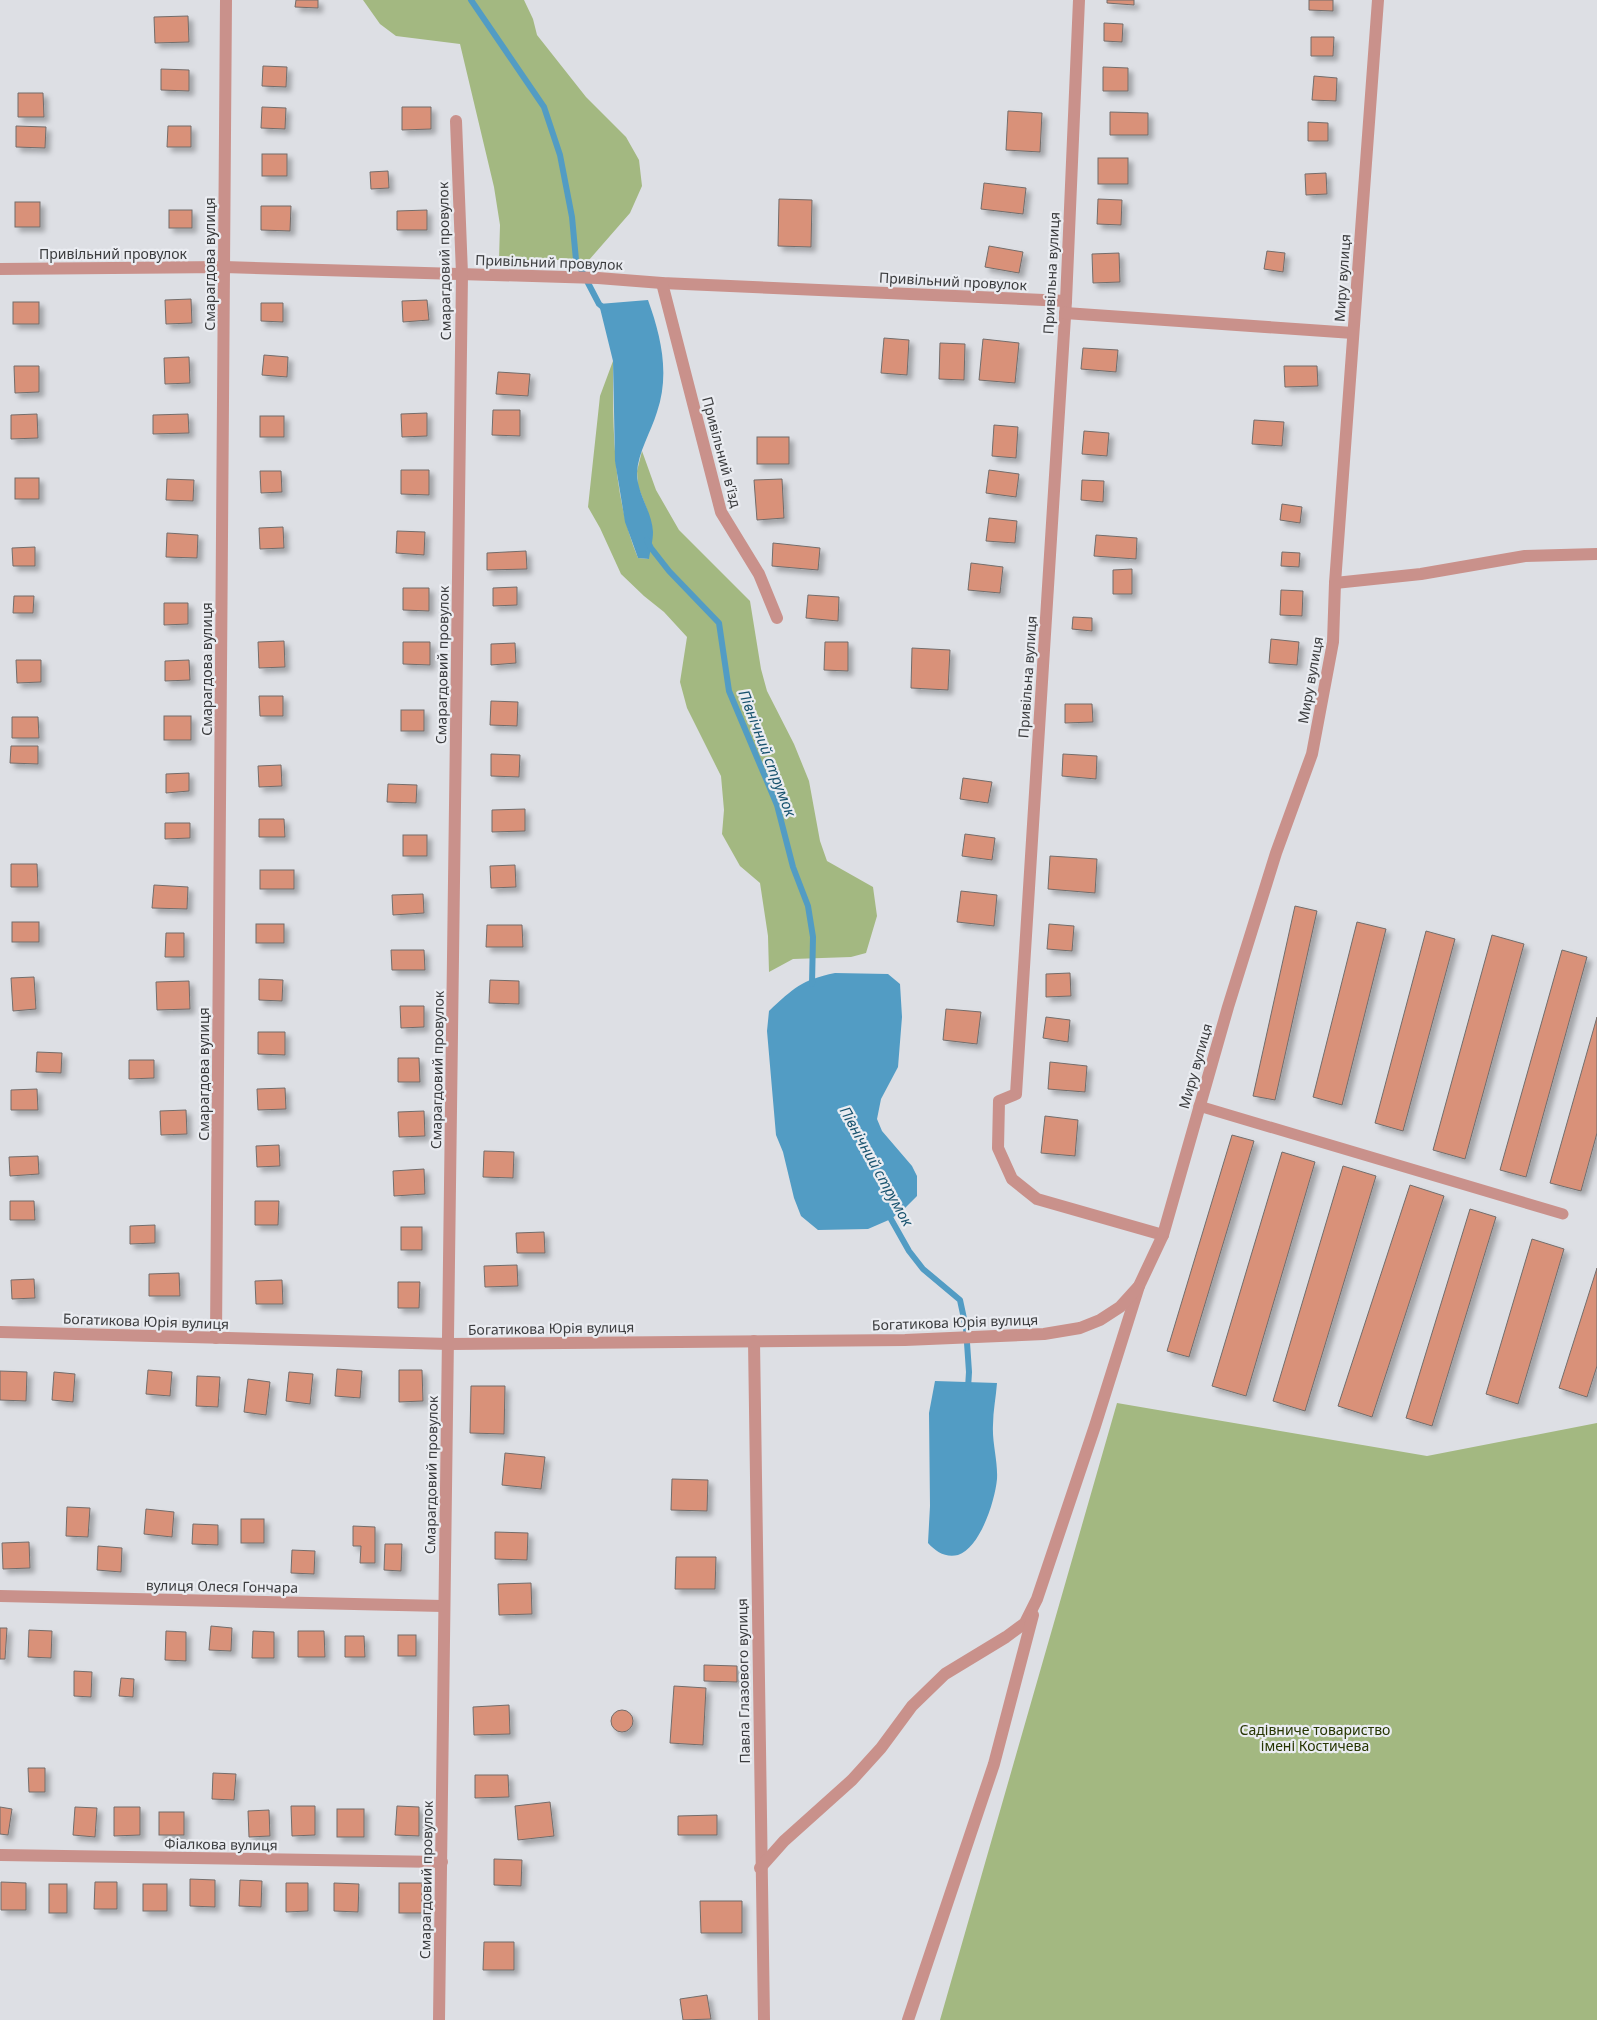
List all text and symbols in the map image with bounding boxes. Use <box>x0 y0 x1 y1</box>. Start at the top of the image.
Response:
street label: Смарагдовий провулок <box>433 181 455 340</box>
street label: Смарагдова вулиця <box>200 197 219 331</box>
street label: Привільна вулиця <box>1038 211 1064 335</box>
street label: Миру вулиця <box>1329 233 1355 323</box>
street label: Привільний провулок <box>39 244 188 263</box>
street label: Привільний провулок <box>475 250 624 274</box>
street label: Привільний провулок <box>879 268 1028 294</box>
street label: Привільний в’їзд <box>698 394 746 510</box>
street label: Смарагдовий провулок <box>431 585 453 744</box>
street label: Смарагдова вулиця <box>197 602 216 736</box>
street label: Привільна вулиця <box>1013 615 1041 739</box>
street label: Миру вулиця <box>1293 635 1327 725</box>
water label: Північний струмок <box>735 687 802 821</box>
street label: Смарагдовий провулок <box>426 990 448 1149</box>
street label: Смарагдова вулиця <box>194 1007 213 1141</box>
street label: Миру вулиця <box>1174 1021 1216 1111</box>
water label: Північний струмок <box>836 1102 919 1231</box>
street label: Богатикова Юрія вулиця <box>63 1309 229 1333</box>
street label: Богатикова Юрія вулиця <box>872 1310 1038 1334</box>
street label: Богатикова Юрія вулиця <box>468 1317 634 1339</box>
street label: Смарагдовий провулок <box>420 1395 442 1554</box>
street label: вулиця Олеся Гончара <box>146 1575 298 1597</box>
street label: Павла Глазового вулиця <box>732 1598 754 1764</box>
park label: Садівниче товариство імені Костичева <box>1240 1720 1390 1755</box>
street label: Смарагдовий провулок <box>415 1800 437 1959</box>
street label: Фіалкова вулиця <box>164 1834 278 1854</box>

